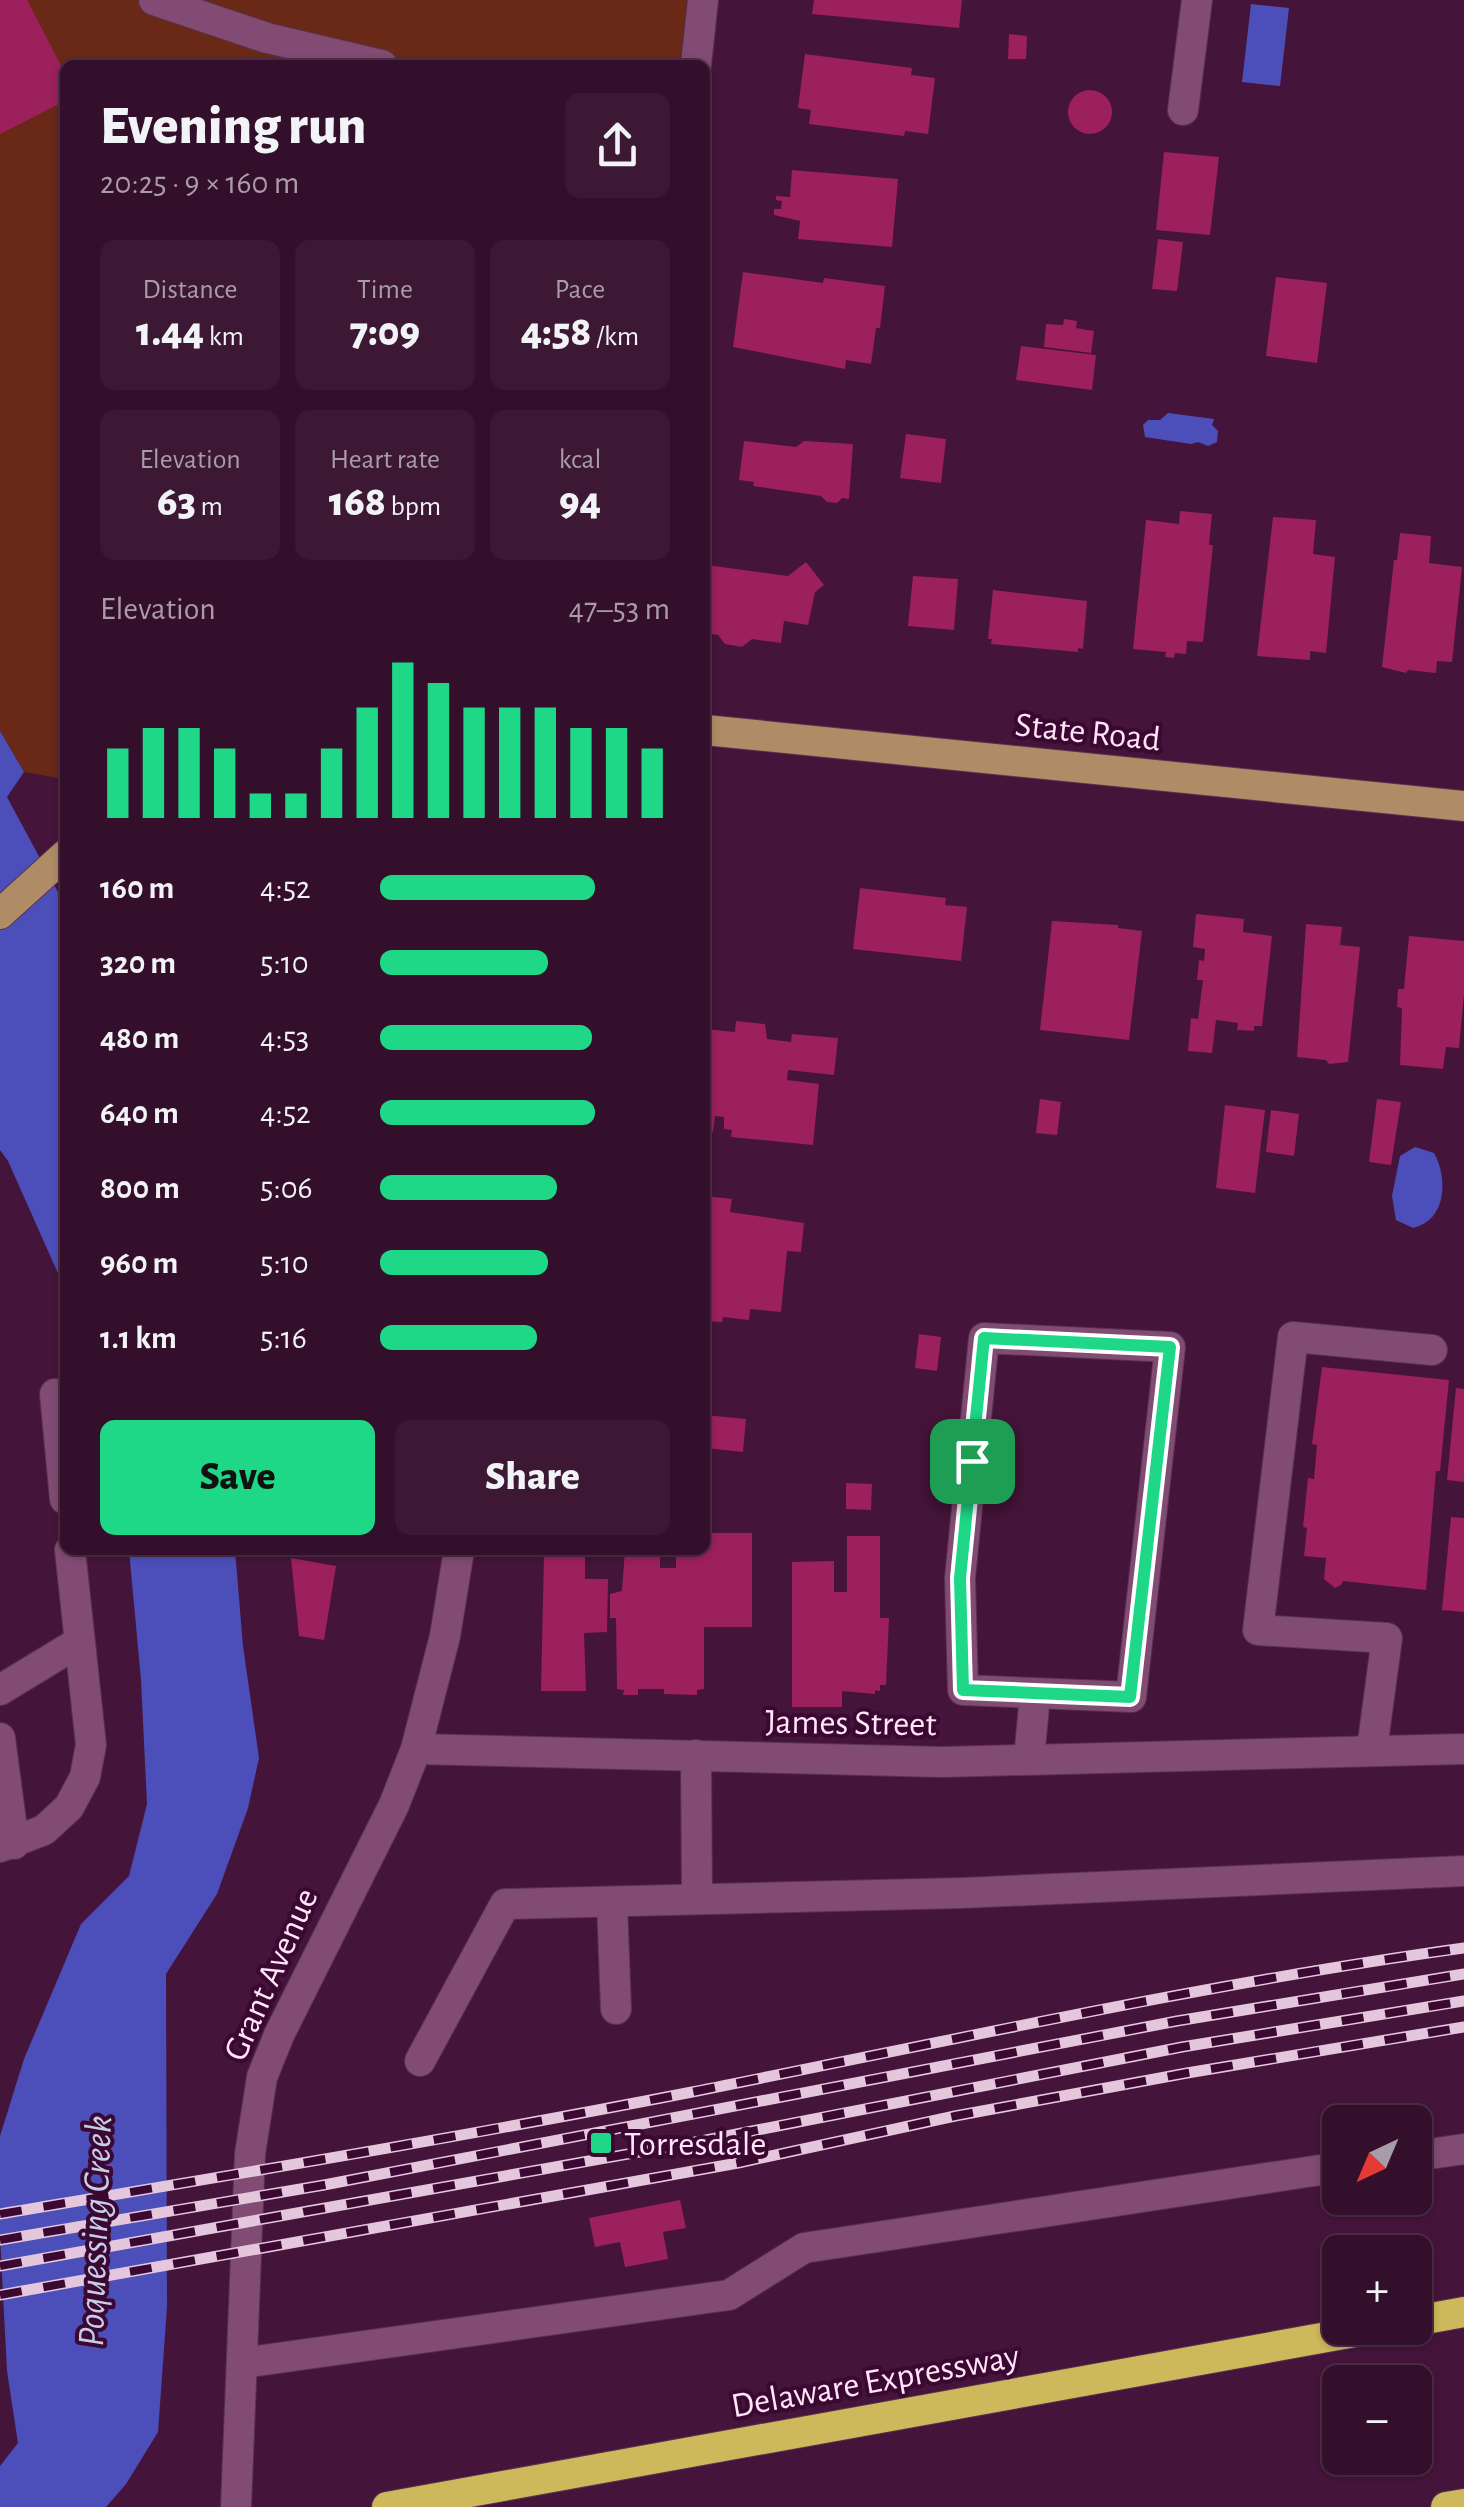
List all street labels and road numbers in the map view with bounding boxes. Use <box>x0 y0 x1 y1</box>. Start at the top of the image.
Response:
street label: State Road <box>1013 707 1162 758</box>
street label: James Street <box>765 1705 937 1742</box>
street label: Grant Avenue <box>218 1883 325 2066</box>
street label: Delaware Expressway <box>729 2339 1022 2424</box>

